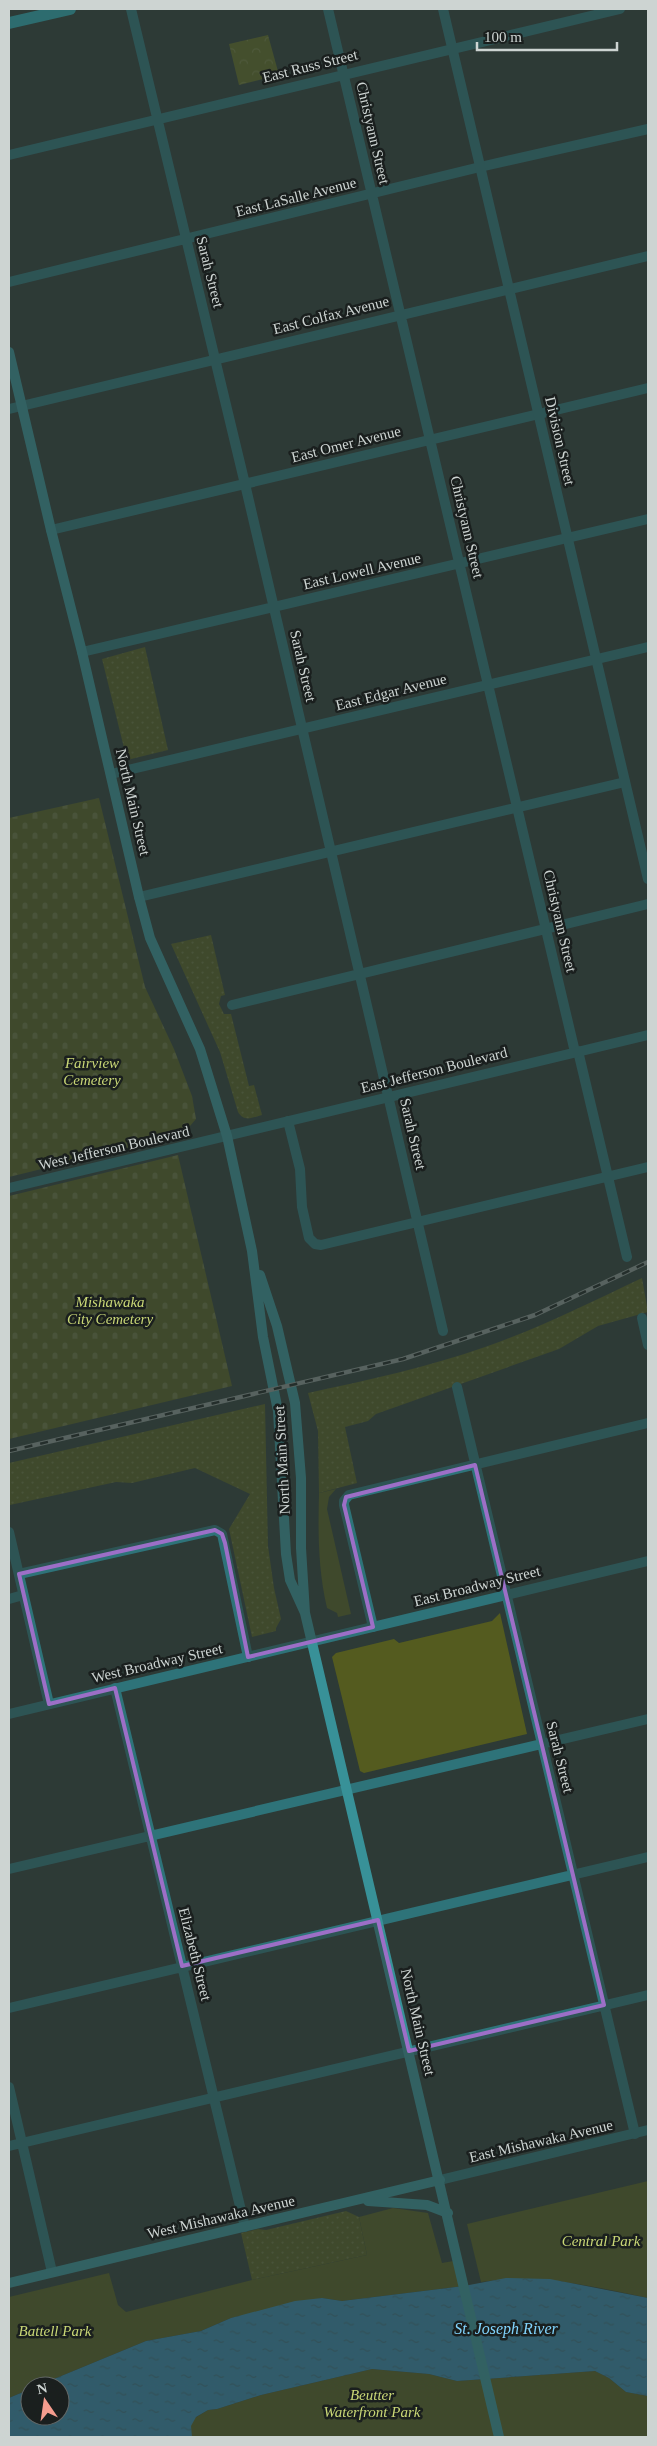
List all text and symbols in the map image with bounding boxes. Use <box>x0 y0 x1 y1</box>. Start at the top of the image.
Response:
scale bar <box>477 20 617 52</box>
text: 100 m <box>484 29 522 45</box>
street label: East Russ Street <box>261 46 360 86</box>
street label: Christyann Street <box>353 80 393 187</box>
street label: East LaSalle Avenue <box>234 174 358 220</box>
street label: Sarah Street <box>193 235 227 310</box>
street label: East Colfax Avenue <box>271 293 391 337</box>
street label: Division Street <box>542 395 578 488</box>
street label: East Omer Avenue <box>290 423 403 465</box>
street label: Christyann Street <box>447 474 487 581</box>
street label: East Lowell Avenue <box>301 550 423 592</box>
street label: Sarah Street <box>287 629 319 704</box>
street label: East Edgar Avenue <box>334 670 448 714</box>
street label: North Main Street <box>113 747 153 858</box>
street label: Christyann Street <box>540 868 580 975</box>
street label: East Jefferson Boulevard <box>359 1044 509 1096</box>
park label: Fairview Cemetery <box>63 1055 121 1088</box>
street label: Sarah Street <box>397 1097 429 1172</box>
street label: West Jefferson Boulevard <box>37 1123 191 1173</box>
park label: Mishawaka City Cemetery <box>67 1294 153 1327</box>
street label: North Main Street <box>271 1404 293 1515</box>
street label: East Broadway Street <box>412 1562 543 1609</box>
street label: West Broadway Street <box>90 1640 225 1686</box>
street label: Sarah Street <box>543 1720 577 1795</box>
street label: Elizabeth Street <box>176 1906 214 2003</box>
street label: North Main Street <box>398 1967 438 2078</box>
street label: East Mishawaka Avenue <box>467 2117 615 2165</box>
street label: West Mishawaka Avenue <box>146 2192 297 2242</box>
park label: Central Park <box>562 2233 641 2249</box>
water label: St. Joseph River <box>454 2320 559 2338</box>
park label: Battell Park <box>19 2323 92 2339</box>
north arrow <box>20 2376 70 2426</box>
text: N <box>36 2380 49 2397</box>
park label: Beutter Waterfront Park <box>324 2387 421 2420</box>

